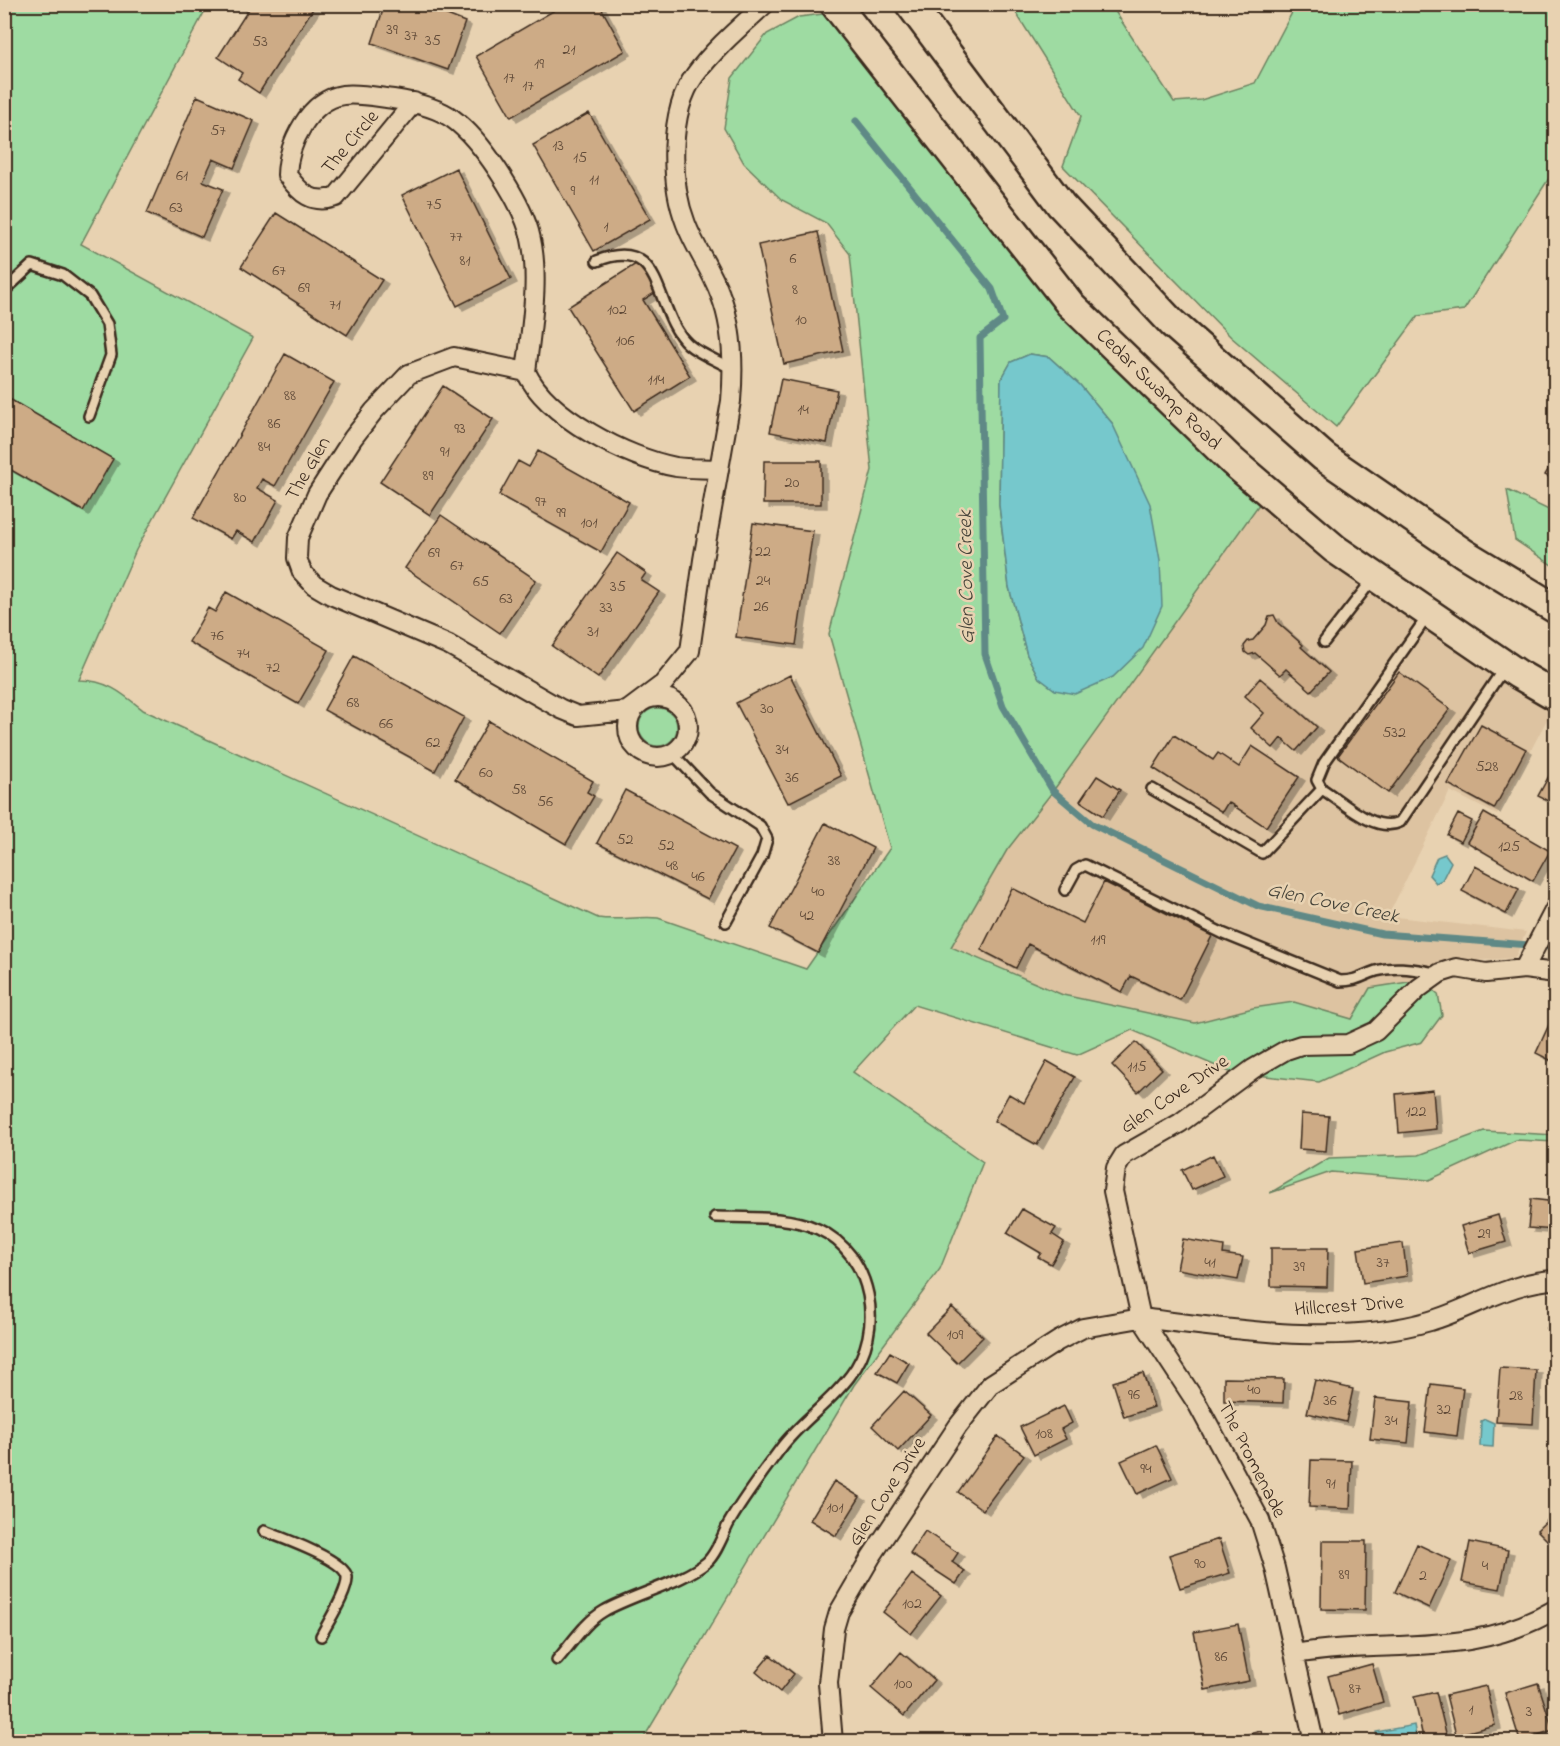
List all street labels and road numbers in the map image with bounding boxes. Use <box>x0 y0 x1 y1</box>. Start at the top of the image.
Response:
street label: The Circle <box>315 104 387 182</box>
street label: Cedar Swamp Road <box>1089 322 1227 458</box>
street label: The Glen <box>279 431 339 506</box>
street label: Glen Cove Drive <box>1115 1048 1235 1142</box>
street label: Hillcrest Drive <box>1293 1289 1405 1325</box>
street label: The Promenade <box>1209 1397 1293 1523</box>
street label: Glen Cove Drive <box>842 1432 934 1552</box>

